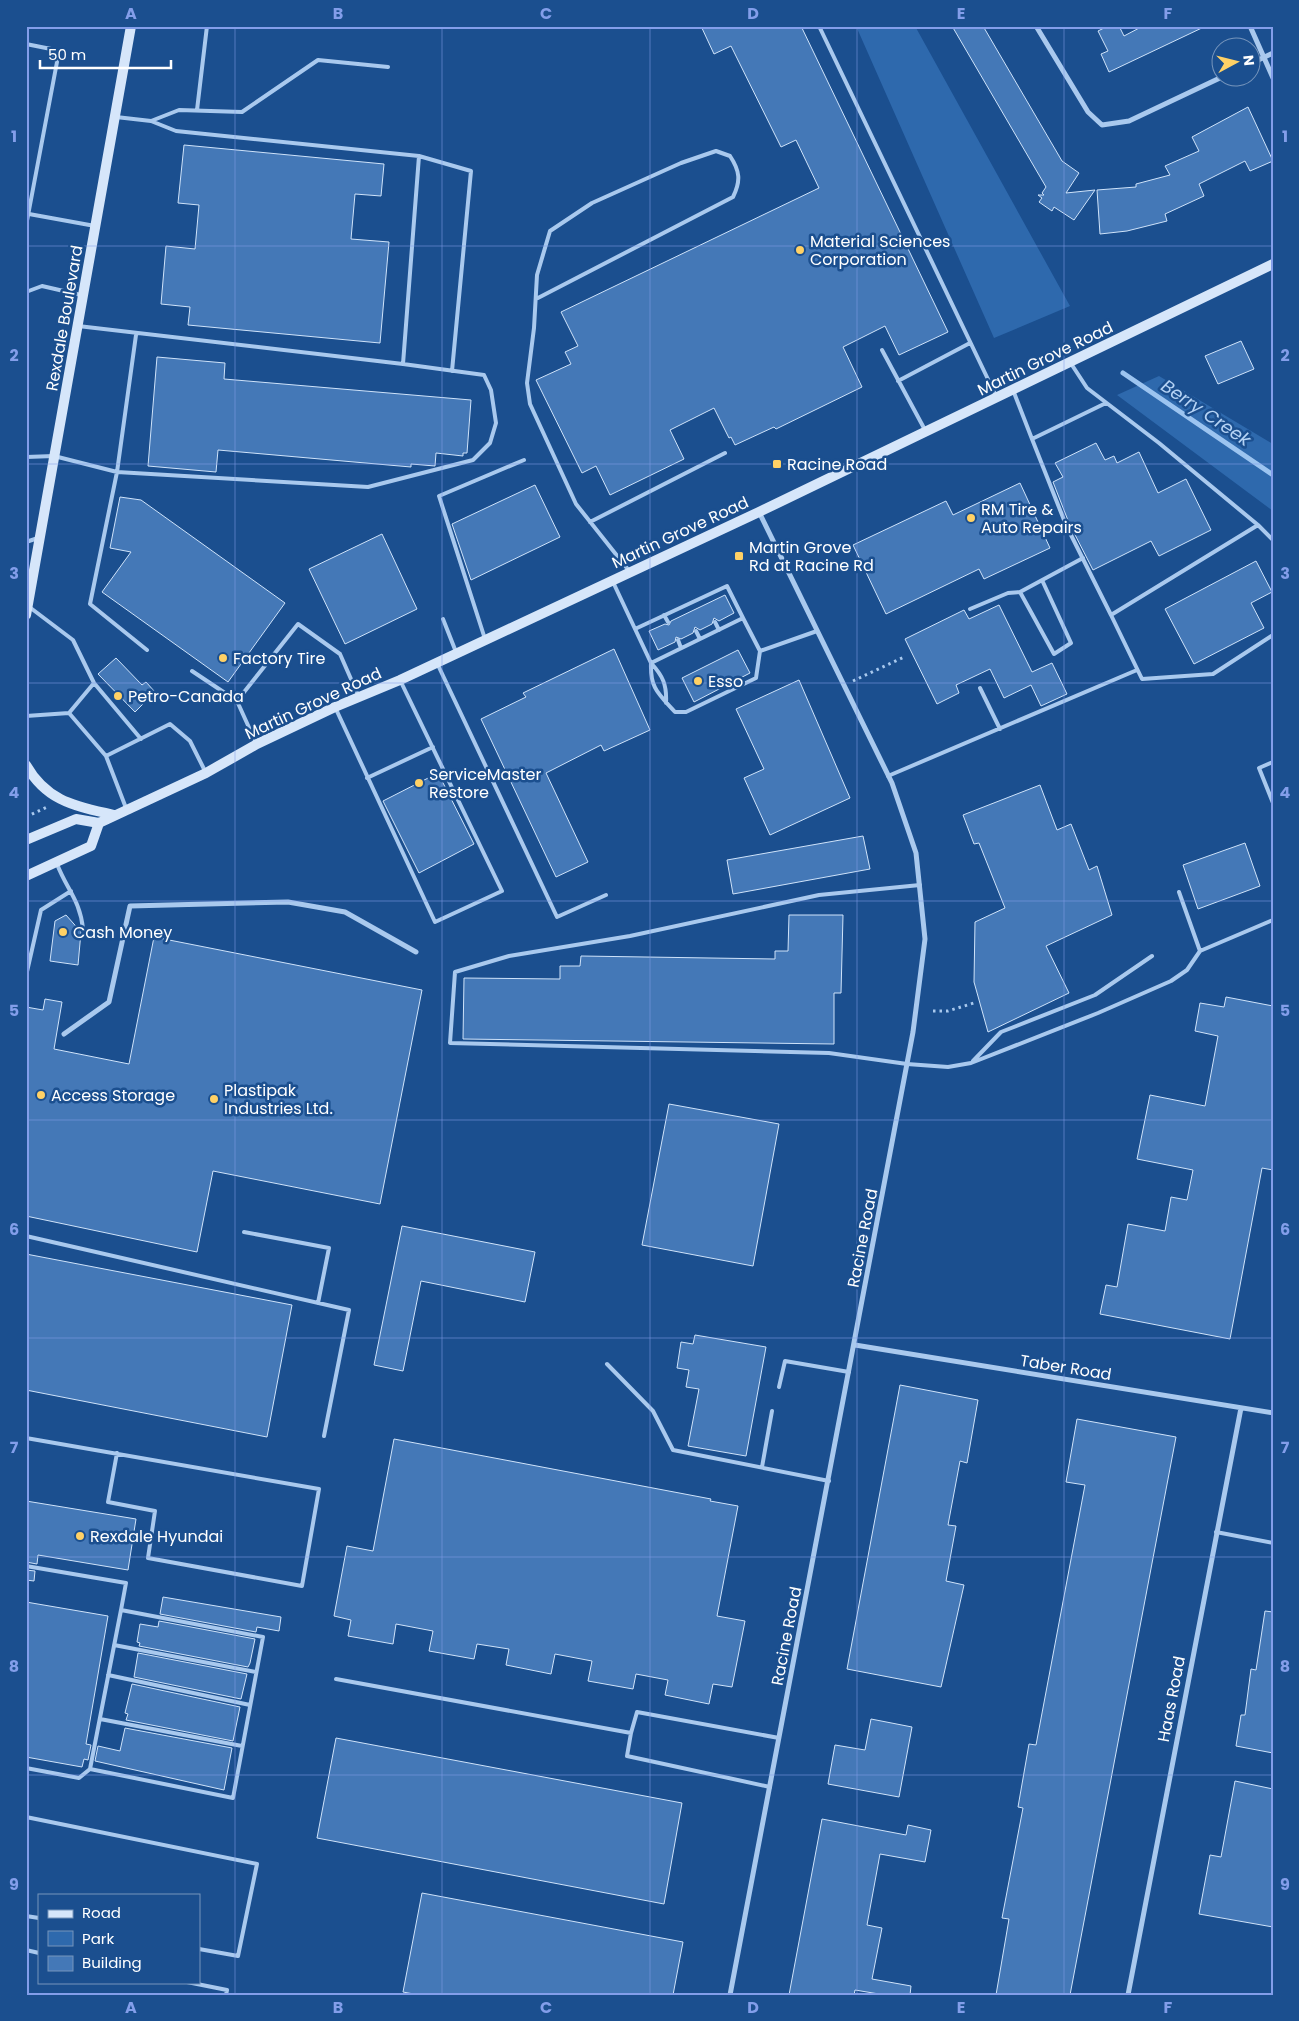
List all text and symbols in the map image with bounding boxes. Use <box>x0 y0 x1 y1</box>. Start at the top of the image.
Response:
text: A <box>125 2 137 25</box>
text: B <box>333 2 343 25</box>
text: C <box>540 2 552 25</box>
text: D <box>747 2 759 25</box>
text: E <box>957 2 965 25</box>
text: F <box>1164 2 1173 25</box>
scale bar <box>40 38 171 70</box>
north arrow <box>1212 38 1262 88</box>
text: 50 m <box>48 44 86 65</box>
text: N <box>1238 54 1259 67</box>
text: 1 <box>11 125 17 148</box>
text: 1 <box>1282 125 1288 148</box>
place label: Material Sciences Corporation <box>810 230 950 271</box>
street label: Rexdale Boulevard <box>40 243 89 393</box>
marker: Material Sciences Corporation <box>794 244 806 256</box>
street label: Martin Grove Road <box>974 316 1117 401</box>
text: 2 <box>9 344 19 367</box>
text: 2 <box>1280 344 1290 367</box>
water label: Berry Creek <box>1156 373 1257 452</box>
place label: Racine Road <box>787 453 887 476</box>
marker: Racine Road <box>771 458 783 470</box>
street label: Martin Grove Road <box>608 491 752 574</box>
place label: RM Tire & Auto Repairs <box>981 498 1082 539</box>
marker: RM Tire & Auto Repairs <box>965 512 977 524</box>
place label: Martin Grove Rd at Racine Rd <box>749 536 874 577</box>
marker: Martin Grove Rd at Racine Rd <box>733 550 745 562</box>
text: 3 <box>9 562 19 585</box>
text: 3 <box>1280 562 1290 585</box>
place label: Factory Tire <box>233 647 325 670</box>
marker: Factory Tire <box>217 652 229 664</box>
street label: Martin Grove Road <box>241 662 385 745</box>
place label: Esso <box>708 670 743 693</box>
marker: Esso <box>692 675 704 687</box>
place label: Petro-Canada <box>128 685 244 708</box>
marker: Petro-Canada <box>112 690 124 702</box>
place label: ServiceMaster Restore <box>429 763 542 804</box>
marker: ServiceMaster Restore <box>413 777 425 789</box>
text: 4 <box>9 781 20 804</box>
text: 4 <box>1280 781 1291 804</box>
place label: Cash Money <box>73 921 172 944</box>
marker: Cash Money <box>57 926 69 938</box>
text: 5 <box>9 999 19 1022</box>
text: 5 <box>1280 999 1290 1022</box>
place label: Plastipak Industries Ltd. <box>224 1079 333 1120</box>
place label: Access Storage <box>51 1084 175 1107</box>
marker: Access Storage <box>35 1089 47 1101</box>
marker: Plastipak Industries Ltd. <box>208 1093 220 1105</box>
street label: Racine Road <box>842 1187 883 1289</box>
text: 6 <box>9 1218 19 1241</box>
text: 6 <box>1280 1218 1290 1241</box>
street label: Taber Road <box>1019 1349 1113 1386</box>
text: 7 <box>10 1436 19 1459</box>
text: 7 <box>1281 1436 1290 1459</box>
place label: Rexdale Hyundai <box>90 1525 223 1548</box>
marker: Rexdale Hyundai <box>74 1530 86 1542</box>
street label: Racine Road <box>766 1585 807 1687</box>
street label: Haas Road <box>1152 1654 1191 1744</box>
text: 8 <box>9 1655 19 1678</box>
text: 8 <box>1280 1655 1290 1678</box>
text: 9 <box>9 1873 19 1896</box>
text: 9 <box>1280 1873 1290 1896</box>
legend <box>38 1894 200 1984</box>
text: Road <box>82 1902 121 1923</box>
text: Park <box>82 1928 114 1949</box>
text: Building <box>82 1952 142 1973</box>
text: A <box>125 1996 137 2019</box>
text: B <box>333 1996 343 2019</box>
text: C <box>540 1996 552 2019</box>
text: D <box>747 1996 759 2019</box>
text: E <box>957 1996 965 2019</box>
text: F <box>1164 1996 1173 2019</box>

